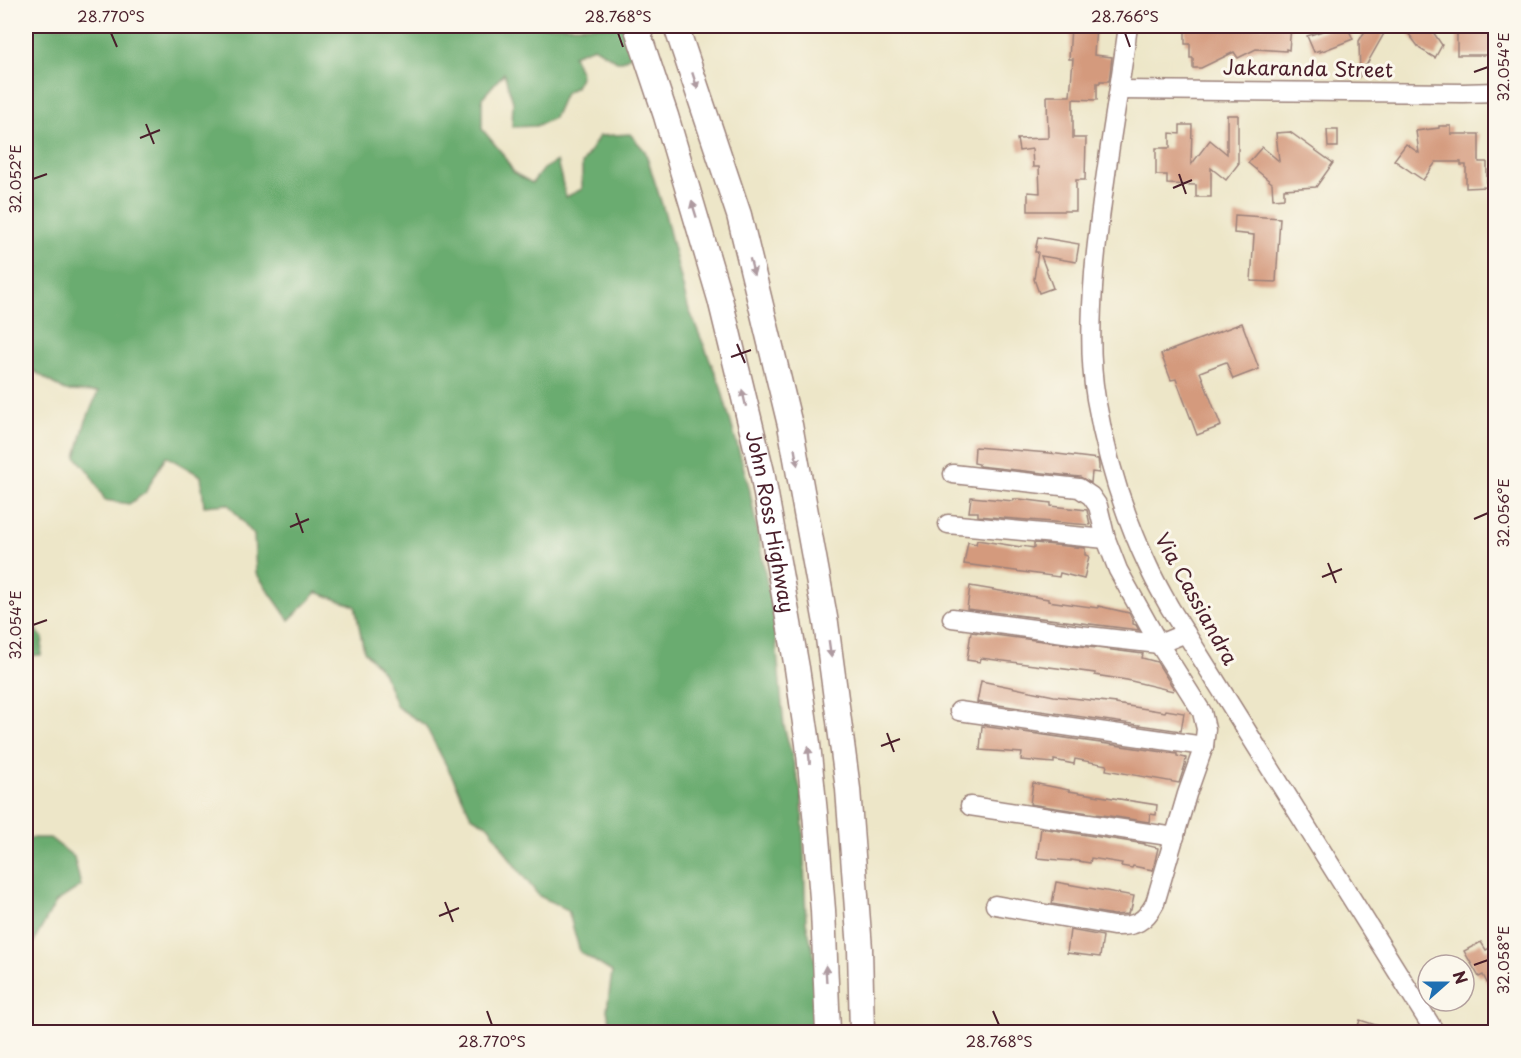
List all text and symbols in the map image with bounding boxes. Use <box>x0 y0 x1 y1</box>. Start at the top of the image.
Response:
text: 28.770°S <box>77 4 145 27</box>
text: 28.768°S <box>584 4 652 27</box>
text: 28.766°S <box>1091 4 1159 27</box>
text: 32.054°E <box>1491 32 1514 102</box>
street label: Jakaranda Street <box>1223 52 1393 84</box>
one-way arrow <box>690 72 700 90</box>
text: 32.052°E <box>3 144 26 214</box>
one-way arrow <box>689 200 698 218</box>
one-way arrow <box>747 258 757 277</box>
one-way arrow <box>738 389 748 407</box>
street label: John Ross Highway <box>738 427 803 615</box>
one-way arrow <box>792 448 801 467</box>
text: 32.056°E <box>1491 478 1514 548</box>
street label: Via Cassiandra <box>1148 527 1246 671</box>
text: 32.054°E <box>3 590 26 660</box>
one-way arrow <box>825 640 834 659</box>
one-way arrow <box>804 745 814 764</box>
text: 32.058°E <box>1491 926 1514 994</box>
north arrow <box>1416 953 1476 1013</box>
one-way arrow <box>821 965 830 984</box>
text: N <box>1447 967 1474 987</box>
text: 28.770°S <box>458 1029 526 1052</box>
text: 28.768°S <box>965 1029 1033 1052</box>

